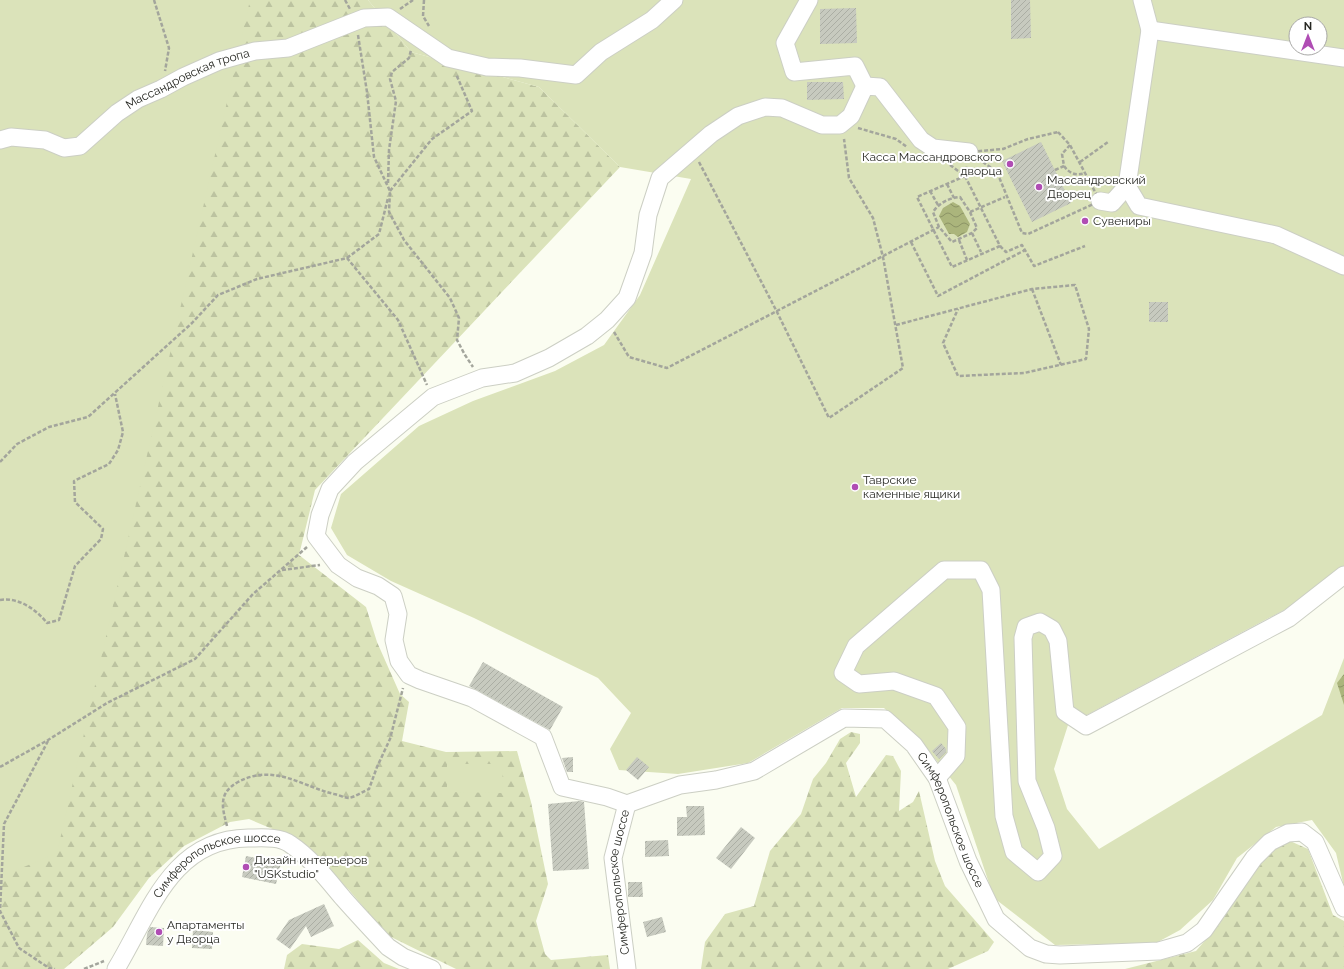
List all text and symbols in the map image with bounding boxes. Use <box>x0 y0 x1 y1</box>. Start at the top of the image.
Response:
north arrow <box>1288 16 1328 56</box>
text: N <box>1304 20 1312 33</box>
street label: Массандровская тропа <box>123 46 251 112</box>
place label: Касса Массандровского дворца <box>862 150 1002 178</box>
marker: Касса Массандровского дворца <box>1005 159 1015 169</box>
place label: Массандровский Дворец <box>1047 173 1146 201</box>
marker: Массандровский Дворец <box>1034 182 1044 192</box>
place label: Сувениры <box>1093 214 1151 228</box>
marker: Сувениры <box>1080 216 1090 226</box>
place label: Таврские каменные ящики <box>863 473 960 501</box>
marker: Таврские каменные ящики <box>850 482 860 492</box>
street label: Симферопольское шоссе <box>914 750 987 890</box>
street label: Симферопольское шоссе <box>606 808 632 956</box>
street label: Симферопольское шоссе <box>150 831 282 901</box>
place label: Дизайн интерьеров "USKstudio" <box>254 853 368 881</box>
marker: Дизайн интерьеров "USKstudio" <box>241 862 251 872</box>
place label: Апартаменты у Дворца <box>167 918 244 946</box>
marker: Апартаменты у Дворца <box>154 927 164 937</box>

